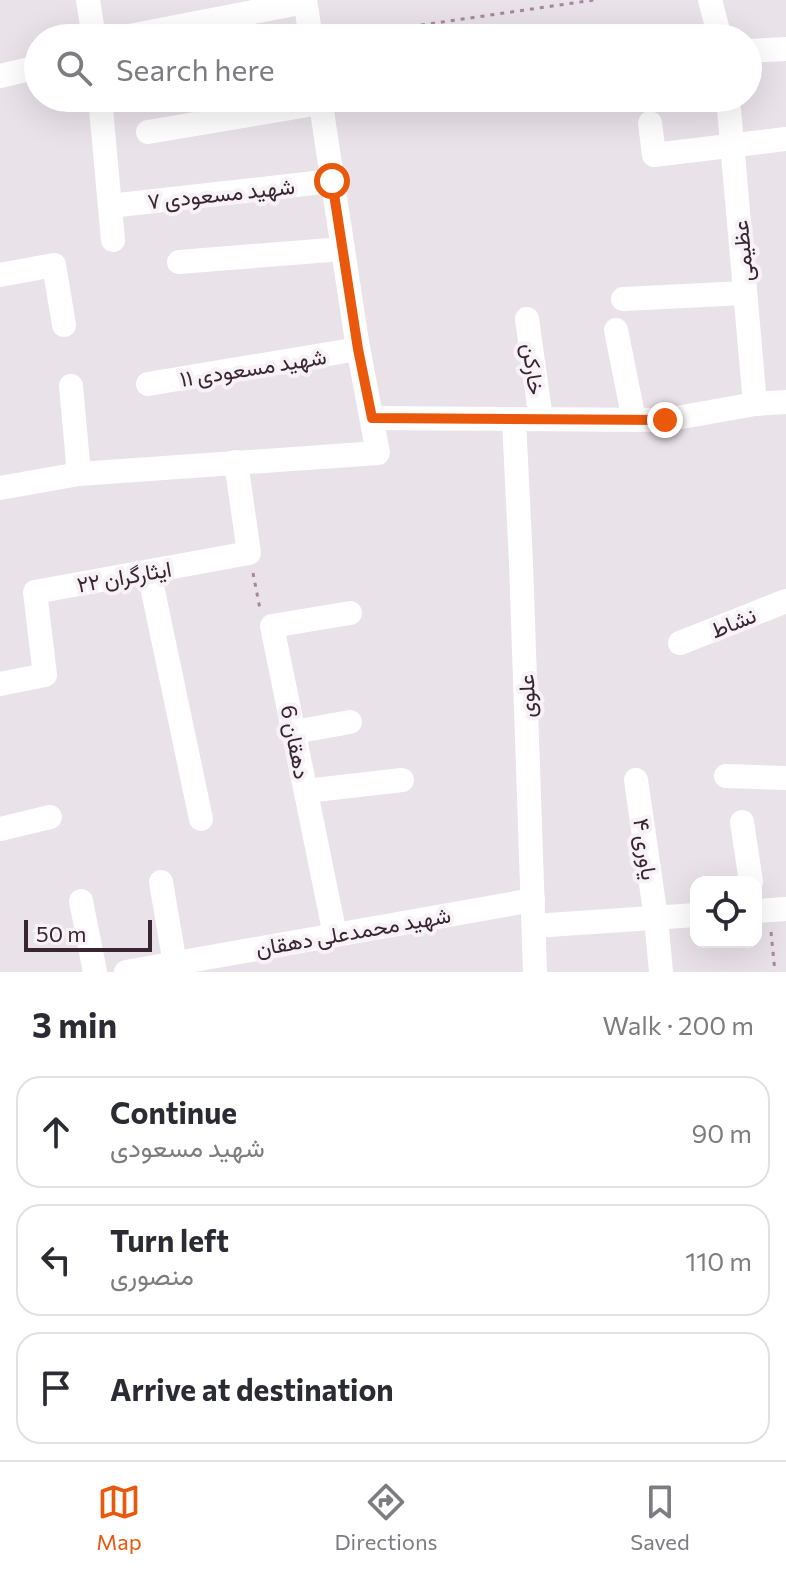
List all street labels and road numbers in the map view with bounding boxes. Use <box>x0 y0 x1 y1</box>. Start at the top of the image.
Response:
street label: شهید مسعودی ۷ <box>146 172 296 215</box>
street label: عظیمی <box>726 219 759 283</box>
street label: شهید مسعودی ۱۱ <box>178 342 328 393</box>
street label: خارکن <box>516 342 551 397</box>
street label: ایثارگران ۲۲ <box>75 554 174 599</box>
street label: نشاط <box>706 601 760 643</box>
street label: علوی <box>512 674 541 718</box>
street label: دهقان 6 <box>276 703 316 781</box>
street label: یاوری ۴ <box>627 816 664 882</box>
street label: شهید محمدعلی دهقان <box>253 901 453 962</box>

